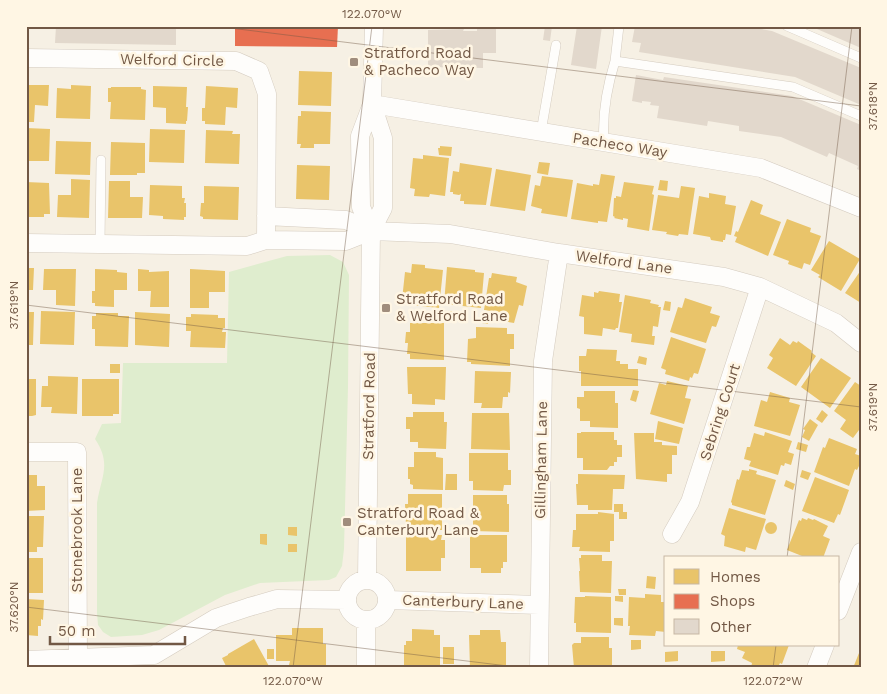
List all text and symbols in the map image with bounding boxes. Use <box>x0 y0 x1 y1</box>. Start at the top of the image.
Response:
text: 122.070°W <box>342 7 402 21</box>
place label: Stratford Road & Pacheco Way <box>364 44 474 79</box>
street label: Welford Circle <box>120 50 224 70</box>
marker: Stratford Road & Pacheco Way <box>348 56 360 68</box>
text: 37.618°N <box>866 82 880 130</box>
street label: Pacheco Way <box>571 129 669 161</box>
street label: Welford Lane <box>574 246 674 278</box>
text: 37.619°N <box>7 281 21 329</box>
place label: Stratford Road & Welford Lane <box>396 290 508 325</box>
marker: Stratford Road & Welford Lane <box>380 302 392 314</box>
street label: Stratford Road <box>359 352 379 460</box>
street label: Sebring Court <box>696 361 744 463</box>
text: 37.619°N <box>866 383 880 431</box>
street label: Gillingham Lane <box>531 401 551 519</box>
street label: Stonebrook Lane <box>68 468 86 592</box>
place label: Stratford Road & Canterbury Lane <box>357 504 480 539</box>
marker: Stratford Road & Canterbury Lane <box>341 516 353 528</box>
legend <box>664 556 840 646</box>
text: Homes <box>710 568 761 586</box>
text: 37.620°N <box>7 581 21 633</box>
street label: Canterbury Lane <box>402 591 524 613</box>
text: Shops <box>710 592 755 610</box>
scale bar <box>50 614 185 646</box>
text: Other <box>710 618 752 636</box>
text: 50 m <box>58 622 95 640</box>
text: 122.070°W <box>263 674 323 688</box>
text: 122.072°W <box>743 674 803 688</box>

